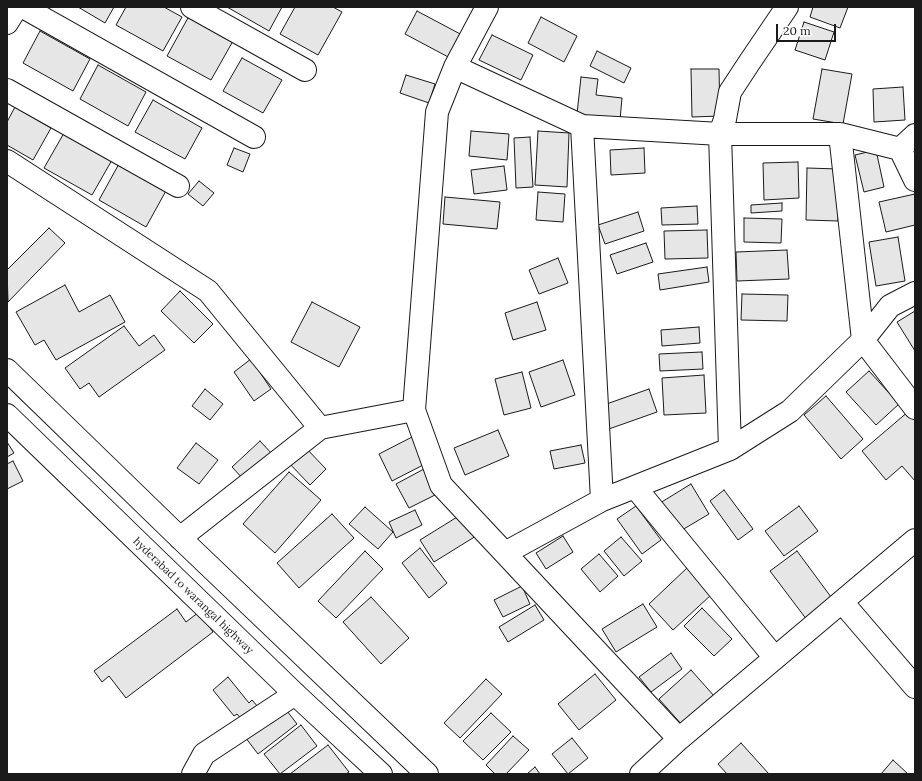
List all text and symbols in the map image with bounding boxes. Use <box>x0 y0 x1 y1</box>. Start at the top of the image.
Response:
scale bar <box>778 16 838 42</box>
text: 20 m <box>783 23 811 38</box>
street label: hyderabad to warangal highway <box>130 535 256 657</box>

